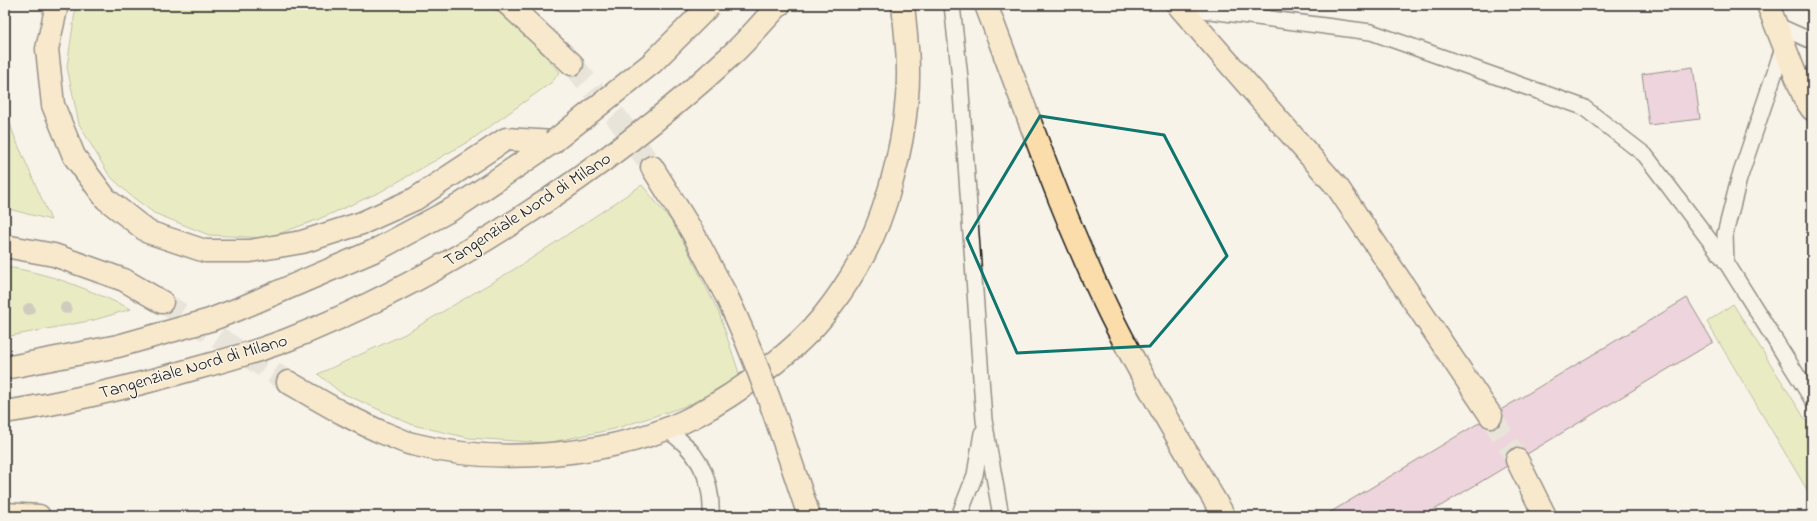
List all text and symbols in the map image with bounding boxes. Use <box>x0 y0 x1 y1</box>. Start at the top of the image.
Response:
street label: Tangenziale Nord di Milano <box>439 147 617 275</box>
street label: Tangenziale Nord di Milano <box>96 329 291 408</box>

